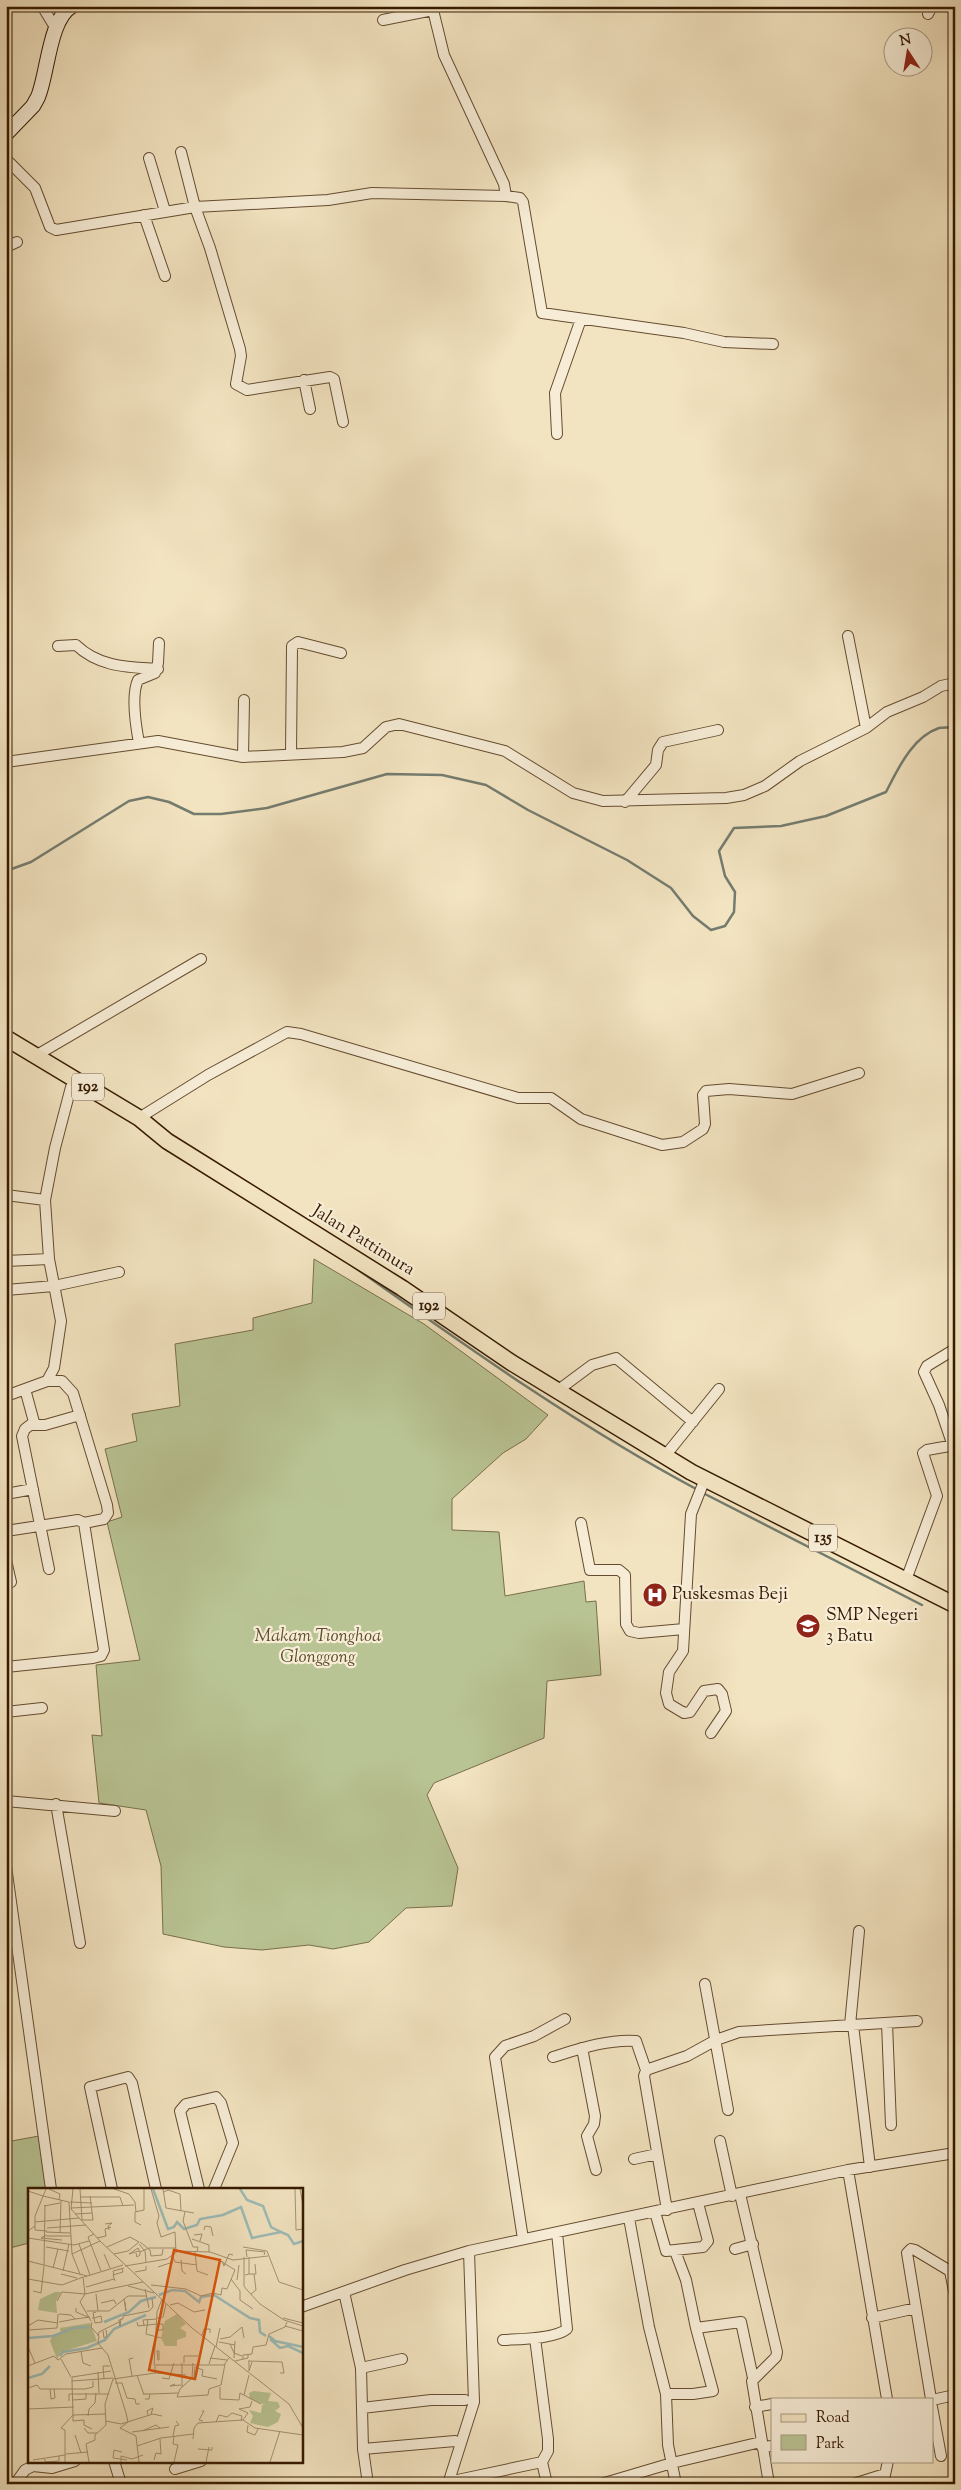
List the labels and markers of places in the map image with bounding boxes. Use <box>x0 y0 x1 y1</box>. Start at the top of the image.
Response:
hospital icon: Puskesmas Beji <box>642 1582 668 1608</box>
place label: Puskesmas Beji <box>672 1582 788 1608</box>
place label: SMP Negeri 3 Batu <box>826 1603 918 1650</box>
school or university icon: SMP Negeri 3 Batu <box>795 1613 821 1639</box>

